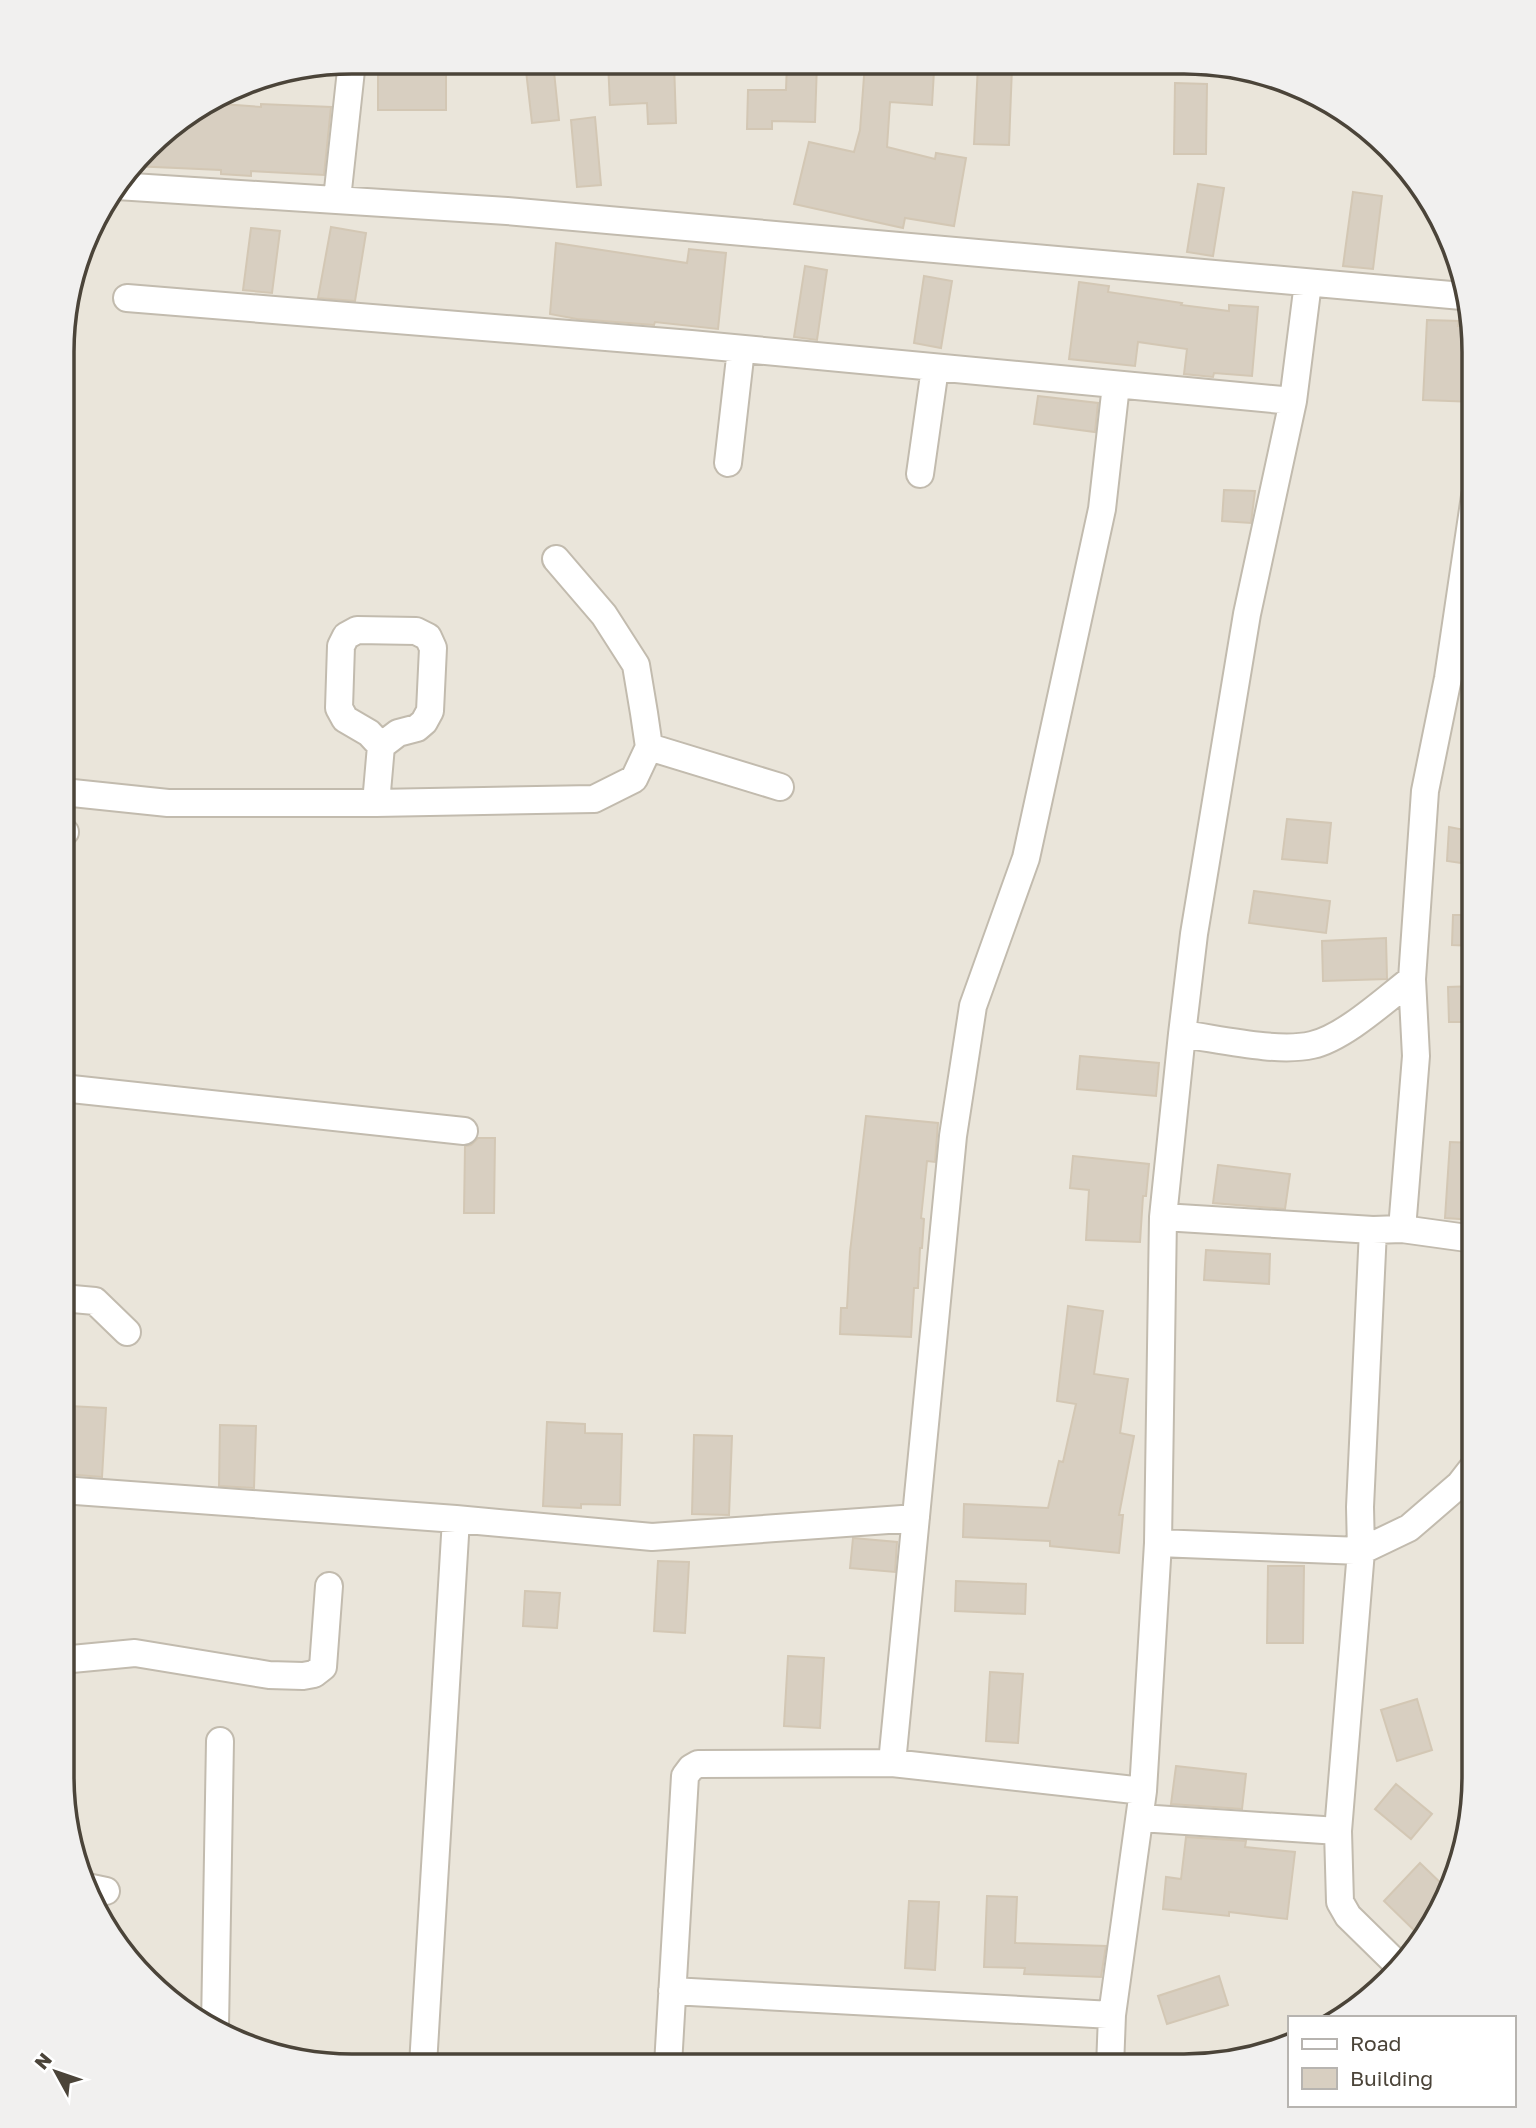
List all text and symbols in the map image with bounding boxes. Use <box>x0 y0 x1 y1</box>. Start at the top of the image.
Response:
legend <box>1288 2016 1515 2107</box>
text: Road <box>1350 2030 1401 2056</box>
north arrow <box>21 2037 91 2107</box>
text: N <box>29 2048 56 2074</box>
text: Building <box>1350 2065 1433 2091</box>

